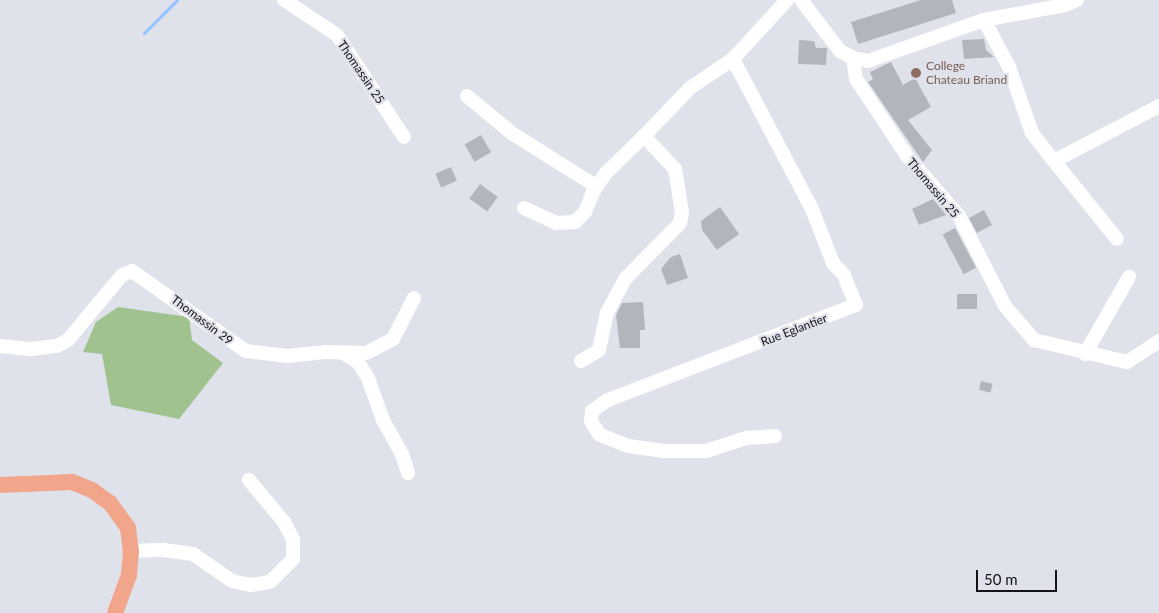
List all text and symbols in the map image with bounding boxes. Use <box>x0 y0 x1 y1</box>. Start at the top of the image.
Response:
street label: Thomassin 25 <box>335 38 387 106</box>
place label: College Chateau Briand <box>926 59 1007 87</box>
marker: College Chateau Briand <box>910 67 922 79</box>
street label: Thomassin 25 <box>904 155 962 221</box>
street label: Thomassin 29 <box>168 292 236 348</box>
street label: Rue Eglantier <box>759 311 829 349</box>
scale bar <box>979 560 1060 592</box>
text: 50 m <box>984 570 1018 588</box>

